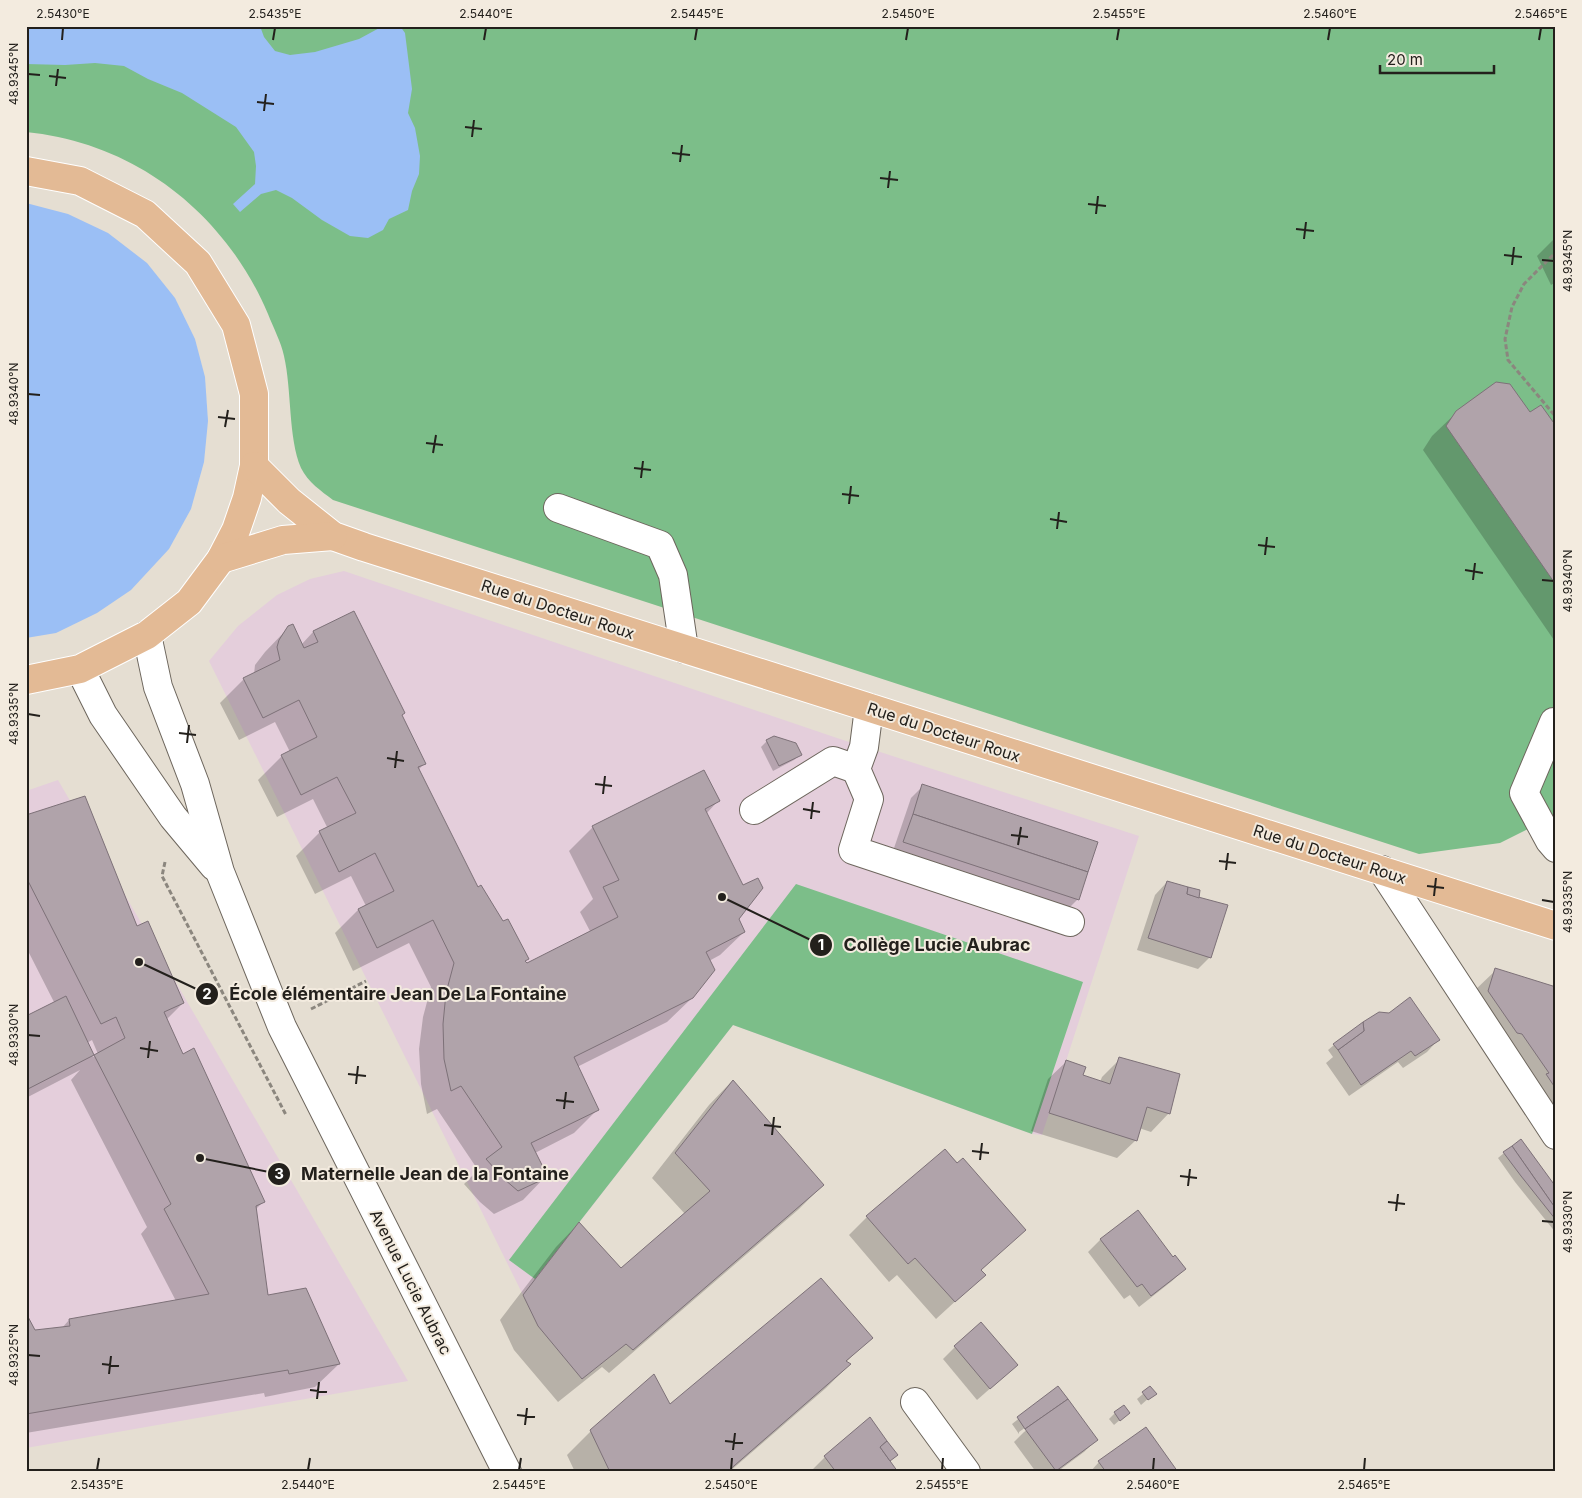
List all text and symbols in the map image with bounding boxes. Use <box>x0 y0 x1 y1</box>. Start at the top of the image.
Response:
text: 2.5430°E <box>36 6 90 21</box>
text: 2.5435°E <box>248 6 302 21</box>
text: 2.5440°E <box>459 6 513 21</box>
text: 2.5445°E <box>670 6 724 21</box>
text: 2.5450°E <box>881 6 935 21</box>
text: 2.5455°E <box>1093 6 1145 21</box>
text: 2.5460°E <box>1303 6 1357 21</box>
text: 2.5465°E <box>1514 6 1568 21</box>
scale bar <box>1380 42 1493 74</box>
text: 48.9345°N <box>6 43 21 105</box>
text: 20 m <box>1387 50 1423 69</box>
text: 48.9345°N <box>1560 230 1575 292</box>
text: 48.9340°N <box>6 363 21 425</box>
text: 48.9340°N <box>1560 550 1575 612</box>
street label: Rue du Docteur Roux <box>479 575 637 643</box>
text: 48.9335°N <box>6 683 21 745</box>
street label: Rue du Docteur Roux <box>865 698 1023 766</box>
street label: Rue du Docteur Roux <box>1251 820 1409 888</box>
text: 48.9335°N <box>1560 871 1575 933</box>
callout: Collège Lucie Aubrac <box>809 929 1041 962</box>
text: Collège Lucie Aubrac <box>843 934 1031 955</box>
text: 1 <box>818 935 824 954</box>
callout: École élémentaire Jean De La Fontaine <box>194 977 577 1010</box>
text: École élémentaire Jean De La Fontaine <box>229 983 567 1004</box>
text: 2 <box>202 984 212 1003</box>
text: 48.9330°N <box>6 1004 21 1066</box>
callout: Maternelle Jean de la Fontaine <box>266 1157 579 1190</box>
text: Maternelle Jean de la Fontaine <box>301 1163 569 1184</box>
text: 3 <box>274 1164 284 1183</box>
text: 48.9330°N <box>1560 1191 1575 1253</box>
street label: Avenue Lucie Aubrac <box>366 1206 456 1358</box>
text: 48.9325°N <box>6 1324 21 1386</box>
text: 2.5435°E <box>70 1477 124 1492</box>
text: 2.5440°E <box>281 1477 335 1492</box>
text: 2.5445°E <box>492 1477 546 1492</box>
text: 2.5450°E <box>704 1477 758 1492</box>
text: 2.5455°E <box>916 1477 968 1492</box>
text: 2.5460°E <box>1126 1477 1180 1492</box>
text: 2.5465°E <box>1337 1477 1391 1492</box>

